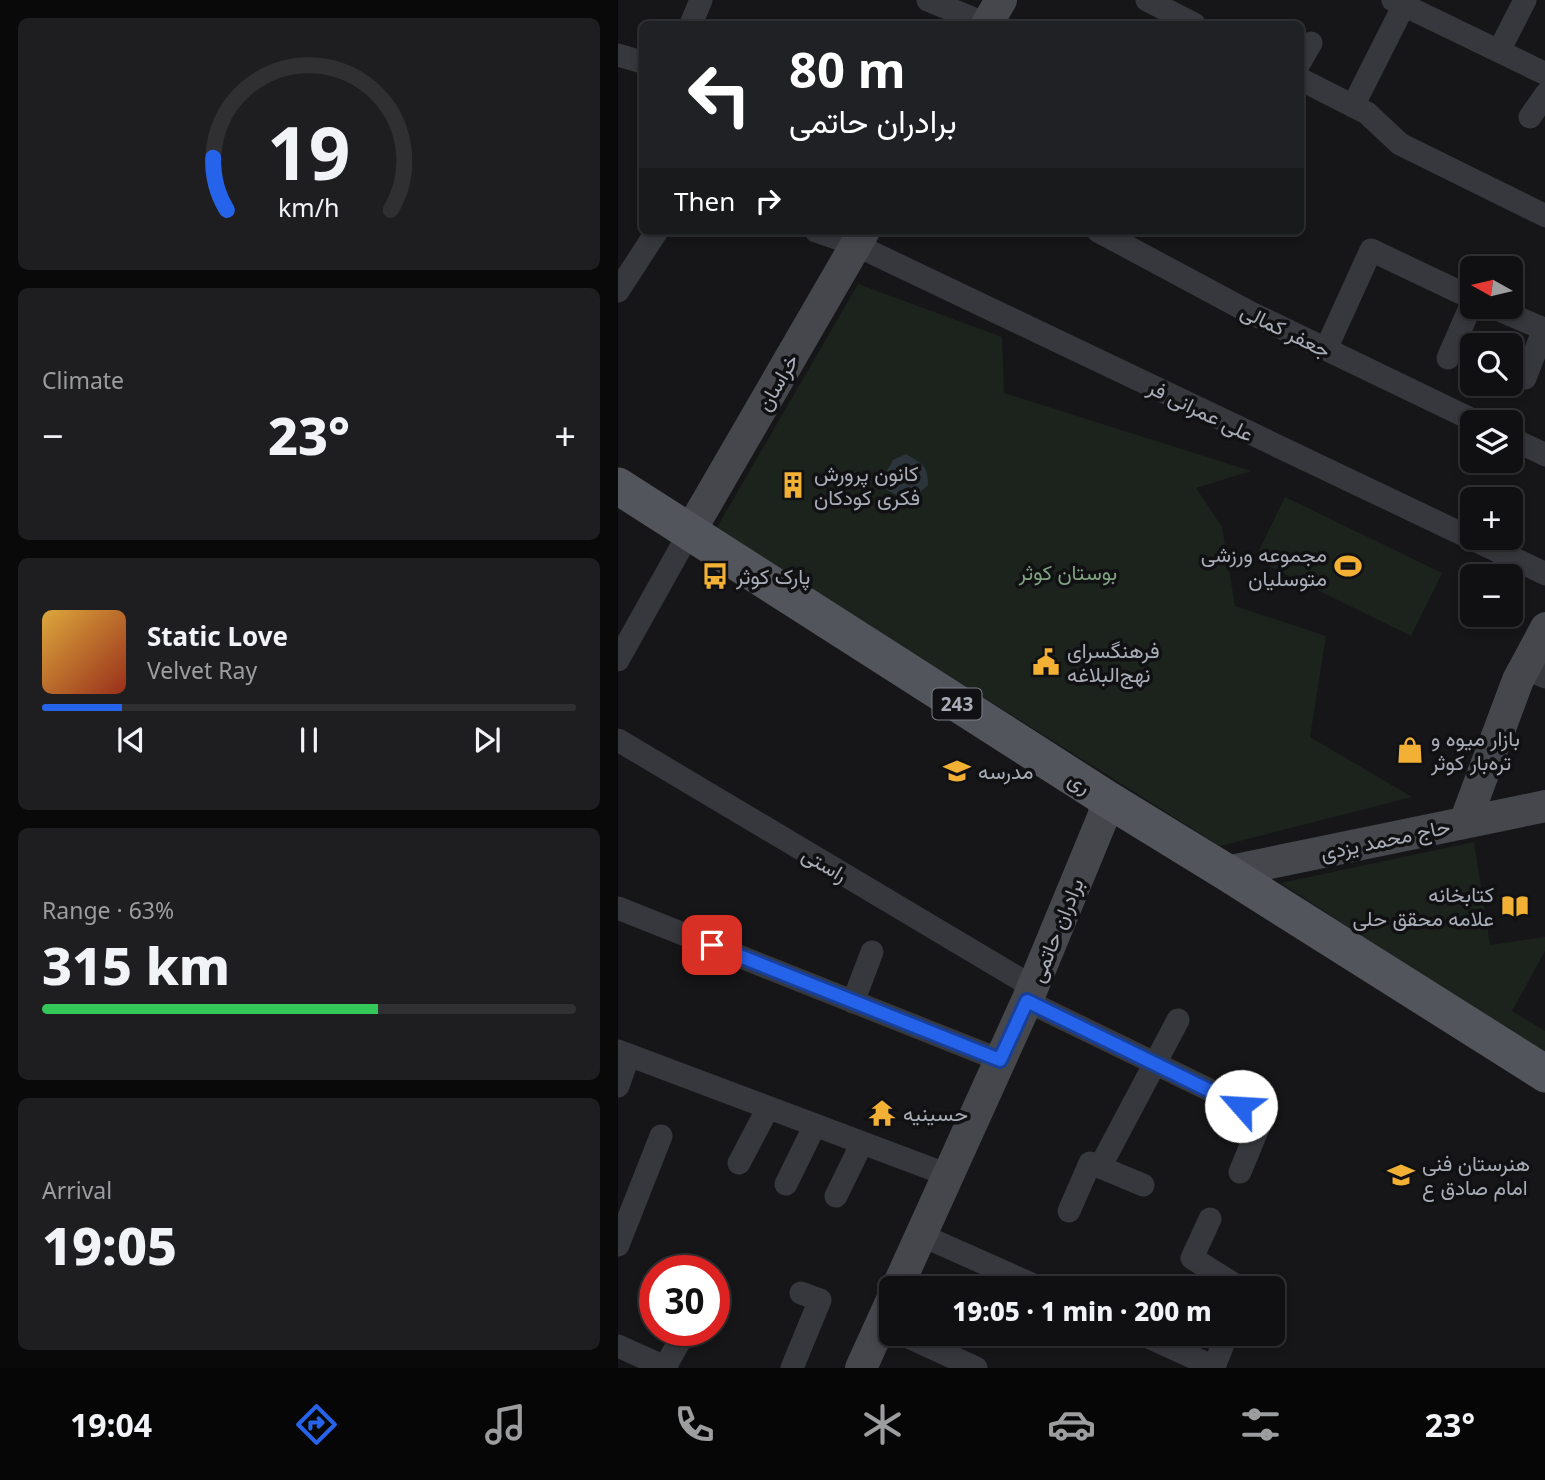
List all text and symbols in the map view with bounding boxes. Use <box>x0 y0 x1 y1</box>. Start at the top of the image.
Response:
text: 80 m <box>789 36 906 102</box>
icon: left <box>674 49 765 140</box>
text: برادران حاتمی <box>789 99 957 142</box>
text: 19 <box>267 102 351 201</box>
icon: right <box>749 182 787 220</box>
text: Then <box>674 183 735 219</box>
text: km/h <box>278 190 340 224</box>
north arrow <box>1460 256 1523 318</box>
map controls <box>1460 256 1523 627</box>
street label: جعفر کمالی <box>1236 296 1336 364</box>
button: search <box>1460 333 1523 396</box>
street label: خراسان <box>749 348 805 416</box>
text: Climate <box>42 364 124 396</box>
street label: علی عمرانی فر <box>1143 372 1258 448</box>
text: 23° <box>268 399 350 470</box>
text: − <box>42 409 64 461</box>
text: + <box>554 409 576 461</box>
button: layers <box>1460 410 1523 473</box>
place label: کانون پرورش فکری کودکان <box>814 459 920 511</box>
building icon: کانون پرورش فکری کودکان <box>778 470 808 500</box>
button: + <box>1460 487 1523 550</box>
place label: مجموعه ورزشی متوسلیان <box>1201 540 1327 592</box>
sports icon: مجموعه ورزشی متوسلیان <box>1333 551 1363 581</box>
park label: بوستان کوثر <box>1018 558 1117 586</box>
bus stop icon: پارک کوثر <box>700 561 730 591</box>
place label: پارک کوثر <box>735 562 810 591</box>
button: − <box>1460 564 1523 627</box>
text: Static Love <box>147 618 288 654</box>
place label: فرهنگسرای نهج‌البلاغه <box>1067 636 1160 689</box>
public building icon: فرهنگسرای نهج‌البلاغه <box>1031 647 1061 677</box>
text: Velvet Ray <box>147 654 257 686</box>
road number: 243 <box>932 688 982 720</box>
icon: previous <box>112 721 150 759</box>
icon: pause <box>290 721 328 759</box>
icon: next <box>468 721 506 759</box>
place label: بازار میوه و تره‌بار کوثر <box>1430 724 1520 776</box>
shop icon: بازار میوه و تره‌بار کوثر <box>1395 735 1425 765</box>
school or university icon: مدرسه <box>942 756 972 786</box>
place label: مدرسه <box>978 757 1033 785</box>
street label: ری <box>1063 764 1097 800</box>
street label: حاج محمد یزدی <box>1318 812 1453 867</box>
street label: راستی <box>797 840 853 888</box>
street label: برادران حاتمی <box>1022 874 1090 986</box>
place label: کتابخانه علامه محقق حلی <box>1353 880 1494 932</box>
library icon: کتابخانه علامه محقق حلی <box>1500 891 1530 921</box>
text: Range · 63% <box>42 894 174 926</box>
pin <box>682 915 742 975</box>
icon: arrive <box>693 926 731 964</box>
text: 315 km <box>42 929 230 1000</box>
position arrow <box>1204 1069 1278 1143</box>
temple icon: حسینیه <box>867 1098 897 1128</box>
place label: حسینیه <box>903 1099 968 1127</box>
place label: هنرستان فنی امام صادق ع <box>1422 1149 1530 1202</box>
school or university icon: هنرستان فنی امام صادق ع <box>1386 1160 1416 1190</box>
text: Arrival <box>42 1174 112 1206</box>
text: 19:05 <box>42 1209 177 1280</box>
speed limit sign: 30 <box>639 1255 730 1346</box>
text: 19:05 · 1 min · 200 m <box>952 1293 1212 1329</box>
icon: directions <box>292 1400 341 1449</box>
icon: music <box>481 1400 530 1449</box>
icon: phone <box>670 1400 719 1449</box>
icon: climate <box>858 1400 907 1449</box>
icon: car <box>1047 1400 1096 1449</box>
icon: filters <box>1236 1400 1285 1449</box>
text: 19:04 <box>70 1403 152 1446</box>
text: 23° <box>1425 1403 1475 1446</box>

